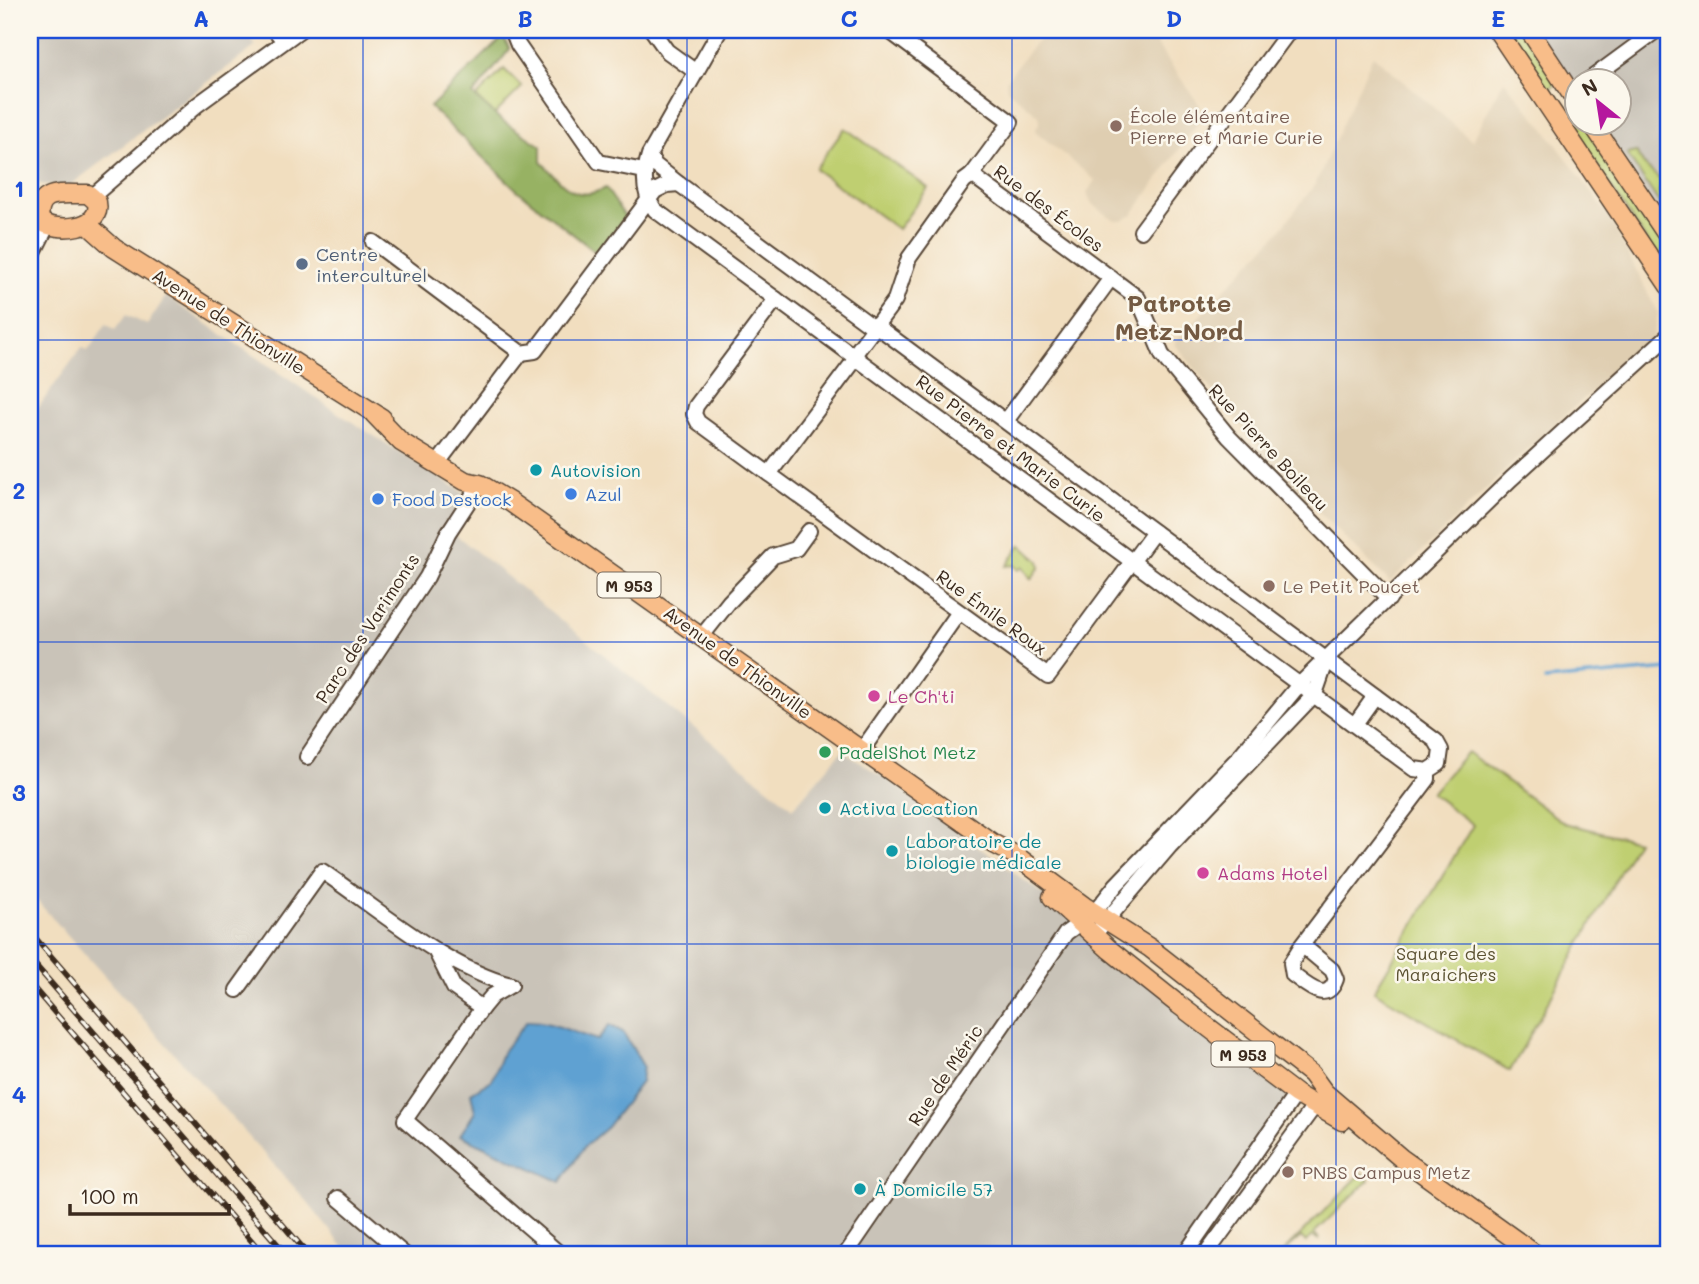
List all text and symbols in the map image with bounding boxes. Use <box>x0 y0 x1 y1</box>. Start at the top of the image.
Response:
text: A <box>193 3 209 33</box>
text: B <box>517 3 533 33</box>
text: C <box>840 3 858 33</box>
text: D <box>1166 3 1182 33</box>
text: E <box>1491 3 1505 33</box>
north arrow <box>1562 66 1632 136</box>
text: N <box>1577 72 1602 101</box>
place label: École élémentaire Pierre et Marie Curie <box>1130 104 1323 149</box>
marker: École élémentaire Pierre et Marie Curie <box>1108 118 1124 134</box>
street label: Rue des Écoles <box>989 159 1109 257</box>
text: 1 <box>14 173 24 203</box>
place label: Centre interculturel <box>316 242 427 287</box>
marker: Centre interculturel <box>294 256 310 272</box>
street label: Avenue de Thionville <box>148 262 310 380</box>
district label: Patrotte Metz-Nord <box>1115 287 1243 346</box>
street label: Rue Pierre et Marie Curie <box>911 369 1111 527</box>
street label: Rue Pierre Boileau <box>1204 378 1334 516</box>
place label: Autovision <box>550 458 641 482</box>
marker: Autovision <box>528 462 544 478</box>
text: 2 <box>13 475 25 505</box>
place label: Azul <box>585 482 622 506</box>
marker: Azul <box>563 486 579 502</box>
place label: Food Destock <box>392 487 512 511</box>
marker: Food Destock <box>370 491 386 507</box>
street label: Parc des Varimonts <box>310 549 424 707</box>
street label: Rue Émile Roux <box>932 564 1052 660</box>
road number: M 953 <box>598 572 660 598</box>
place label: Le Petit Poucet <box>1283 574 1420 598</box>
marker: Le Petit Poucet <box>1261 578 1277 594</box>
street label: Avenue de Thionville <box>659 600 817 724</box>
place label: Le Ch'ti <box>888 684 955 708</box>
marker: Le Ch'ti <box>866 688 882 704</box>
place label: PadelShot Metz <box>839 740 976 764</box>
marker: PadelShot Metz <box>817 744 833 760</box>
text: 3 <box>12 777 26 807</box>
place label: Activa Location <box>839 796 978 820</box>
marker: Activa Location <box>817 800 833 816</box>
place label: Laboratoire de biologie médicale <box>906 829 1062 874</box>
marker: Laboratoire de biologie médicale <box>884 843 900 859</box>
place label: Adams Hotel <box>1217 861 1328 885</box>
marker: Adams Hotel <box>1195 865 1211 881</box>
park label: Square des Maraichers <box>1396 941 1496 986</box>
street label: Rue de Méric <box>902 1020 988 1130</box>
road number: M 953 <box>1212 1042 1274 1066</box>
text: 4 <box>12 1079 26 1109</box>
place label: PNBS Campus Metz <box>1302 1160 1471 1184</box>
marker: PNBS Campus Metz <box>1280 1164 1296 1180</box>
scale bar <box>70 1172 229 1216</box>
place label: À Domicile 57 <box>874 1177 993 1201</box>
marker: À Domicile 57 <box>852 1181 868 1197</box>
text: 100 m <box>80 1182 139 1209</box>

